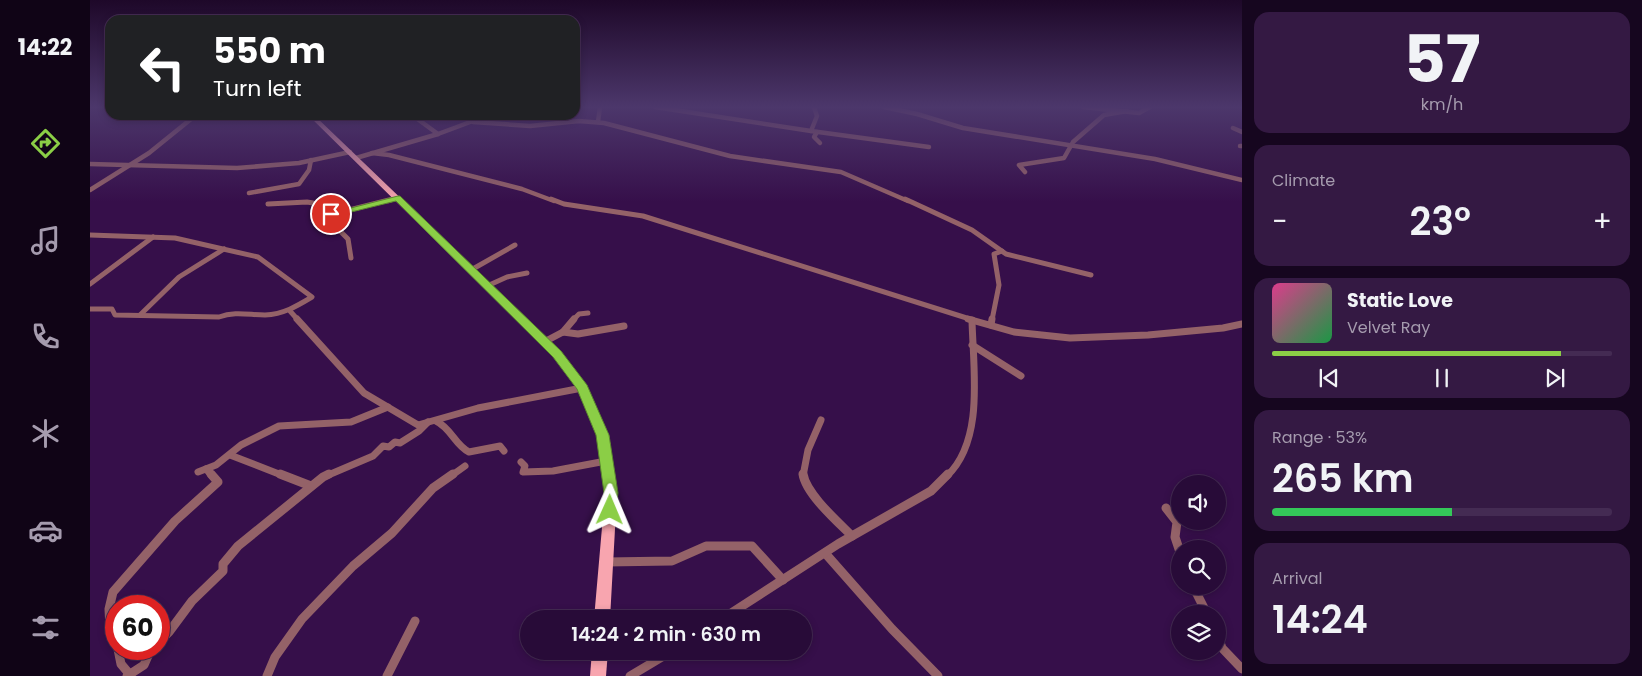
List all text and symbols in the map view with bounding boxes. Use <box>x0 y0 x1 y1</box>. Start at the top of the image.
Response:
text: 57 <box>1403 14 1481 105</box>
text: 550 m <box>213 26 326 75</box>
text: 14:22 <box>18 32 72 63</box>
icon: left <box>130 35 195 100</box>
text: Turn left <box>213 73 301 104</box>
text: km/h <box>1421 93 1463 116</box>
icon: directions <box>28 126 63 161</box>
text: Climate <box>1272 169 1335 192</box>
pin <box>310 193 352 235</box>
text: 23° <box>1409 195 1471 248</box>
icon: arrive <box>317 200 345 228</box>
text: − <box>1272 202 1287 241</box>
text: + <box>1593 202 1612 241</box>
icon: music <box>28 223 63 258</box>
text: Static Love <box>1347 287 1453 314</box>
text: Velvet Ray <box>1347 316 1430 339</box>
icon: phone <box>28 319 63 354</box>
icon: previous <box>1315 364 1343 392</box>
icon: pause <box>1428 364 1456 392</box>
icon: next <box>1541 364 1569 392</box>
icon: climate <box>28 416 63 451</box>
text: Range · 53% <box>1272 426 1367 449</box>
text: 265 km <box>1272 452 1414 505</box>
map controls <box>1171 475 1226 660</box>
button: sound <box>1171 475 1226 530</box>
position arrow <box>583 483 635 535</box>
icon: car <box>28 513 63 548</box>
button: search <box>1171 540 1226 595</box>
text: Arrival <box>1272 567 1322 590</box>
text: 14:24 <box>1272 593 1368 646</box>
speed limit sign: 60 <box>105 595 170 660</box>
button: layers <box>1171 605 1226 660</box>
icon: filters <box>28 610 63 645</box>
text: 14:24 · 2 min · 630 m <box>571 621 761 648</box>

